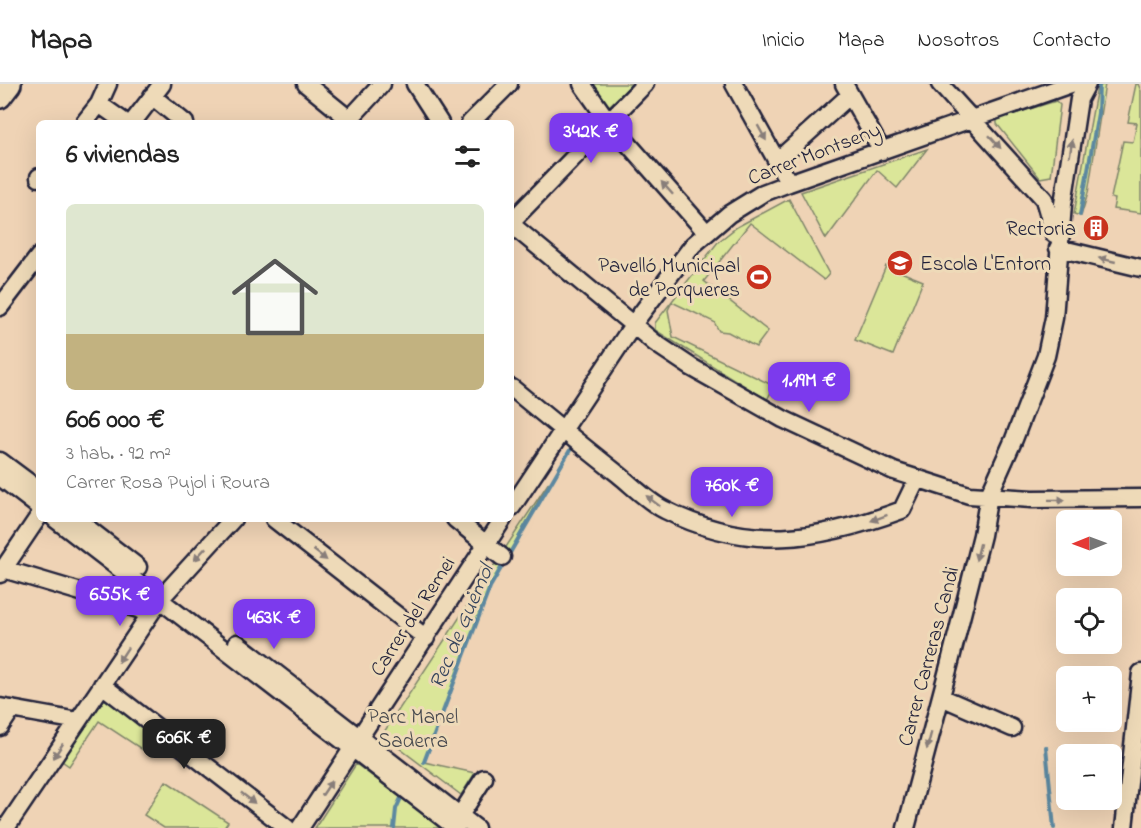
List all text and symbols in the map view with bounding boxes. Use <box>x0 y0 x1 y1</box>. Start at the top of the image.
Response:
text: Mapa <box>30 21 92 62</box>
text: Inicio <box>762 26 805 56</box>
text: Mapa <box>838 26 885 56</box>
text: Nosotros <box>918 26 1000 56</box>
text: Contacto <box>1033 26 1111 56</box>
pin: 342K € <box>542 113 640 164</box>
street label: Carrer Montseny <box>744 116 886 196</box>
text: 342K € <box>563 118 619 147</box>
one-way arrow <box>757 125 767 142</box>
one-way arrow <box>988 134 1001 149</box>
text: 6 viviendas <box>66 137 180 175</box>
one-way arrow <box>1067 139 1076 158</box>
icon: filters <box>451 140 484 173</box>
one-way arrow <box>661 181 674 196</box>
building icon: Rectoria <box>1081 213 1111 243</box>
place label: Rectoria <box>1006 215 1076 245</box>
icon: home <box>221 243 329 351</box>
school or university icon: Escola L'Entorn <box>885 248 915 278</box>
place label: Escola L'Entorn <box>920 250 1051 280</box>
place label: Pavelló Municipal de Porqueres <box>598 252 740 306</box>
one-way arrow <box>1098 254 1116 264</box>
sports icon: Pavelló Municipal de Porqueres <box>744 262 774 292</box>
pin: 1.19M € <box>754 362 864 413</box>
text: 1.19M € <box>782 367 836 396</box>
text: 606 000 € <box>66 402 165 440</box>
text: 3 hab. · 92 m² <box>66 440 171 469</box>
pin: 760K € <box>683 467 781 518</box>
text: Carrer Rosa Pujol i Roura <box>66 469 270 498</box>
text: 760K € <box>705 472 759 501</box>
one-way arrow <box>1048 495 1067 505</box>
one-way arrow <box>645 496 660 508</box>
north arrow <box>1056 510 1122 576</box>
map controls <box>1056 510 1122 810</box>
one-way arrow <box>870 514 888 524</box>
one-way arrow <box>973 543 982 561</box>
one-way arrow <box>193 547 207 562</box>
one-way arrow <box>312 549 328 561</box>
street label: Carrer del Remei <box>364 551 464 683</box>
water label: Rec de Guèmol <box>422 558 504 695</box>
street label: Carrer Carreras Candi <box>892 563 968 750</box>
pin: 655K € <box>71 576 169 627</box>
text: 655K € <box>90 581 150 610</box>
button: locate <box>1056 588 1122 654</box>
pin: 463K € <box>225 599 323 650</box>
text: 463K € <box>247 604 301 633</box>
one-way arrow <box>117 646 128 663</box>
button: + <box>1056 666 1122 732</box>
park label: Parc Manel Saderra <box>368 703 458 757</box>
pin: 606K € <box>135 719 233 770</box>
text: 606K € <box>157 724 211 753</box>
one-way arrow <box>924 732 934 750</box>
one-way arrow <box>52 743 63 759</box>
button: − <box>1056 744 1122 810</box>
one-way arrow <box>321 780 332 796</box>
one-way arrow <box>240 792 256 804</box>

